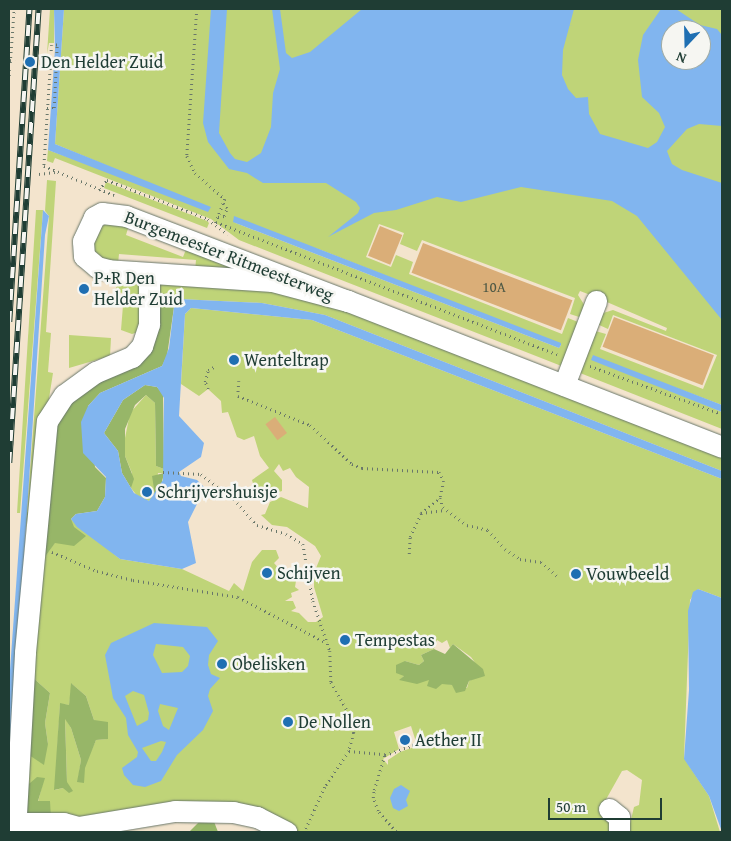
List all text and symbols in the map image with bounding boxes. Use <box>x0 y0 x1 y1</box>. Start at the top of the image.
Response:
north arrow <box>661 20 711 70</box>
text: N <box>673 47 689 69</box>
place label: Den Helder Zuid <box>41 51 163 73</box>
marker: Den Helder Zuid <box>23 55 37 69</box>
street label: Burgemeester Ritmeesterweg <box>121 206 337 306</box>
place label: P+R Den Helder Zuid <box>94 268 183 310</box>
house number: 10A <box>482 278 506 296</box>
marker: P+R Den Helder Zuid <box>78 283 90 295</box>
place label: Wenteltrap <box>244 349 329 371</box>
marker: Wenteltrap <box>228 354 240 366</box>
place label: Schrijvershuisje <box>157 481 278 503</box>
marker: Schrijvershuisje <box>141 486 153 498</box>
place label: Schijven <box>277 562 341 584</box>
place label: Vouwbeeld <box>586 563 669 585</box>
marker: Schijven <box>261 567 273 579</box>
marker: Vouwbeeld <box>570 568 582 580</box>
place label: Tempestas <box>355 629 435 651</box>
marker: Tempestas <box>339 634 351 646</box>
place label: Obelisken <box>232 653 305 675</box>
marker: Obelisken <box>216 658 228 670</box>
place label: De Nollen <box>298 711 371 733</box>
marker: De Nollen <box>282 716 294 728</box>
place label: Aether II <box>415 729 482 751</box>
marker: Aether II <box>399 734 411 746</box>
scale bar <box>551 788 665 820</box>
text: 50 m <box>556 796 586 817</box>

